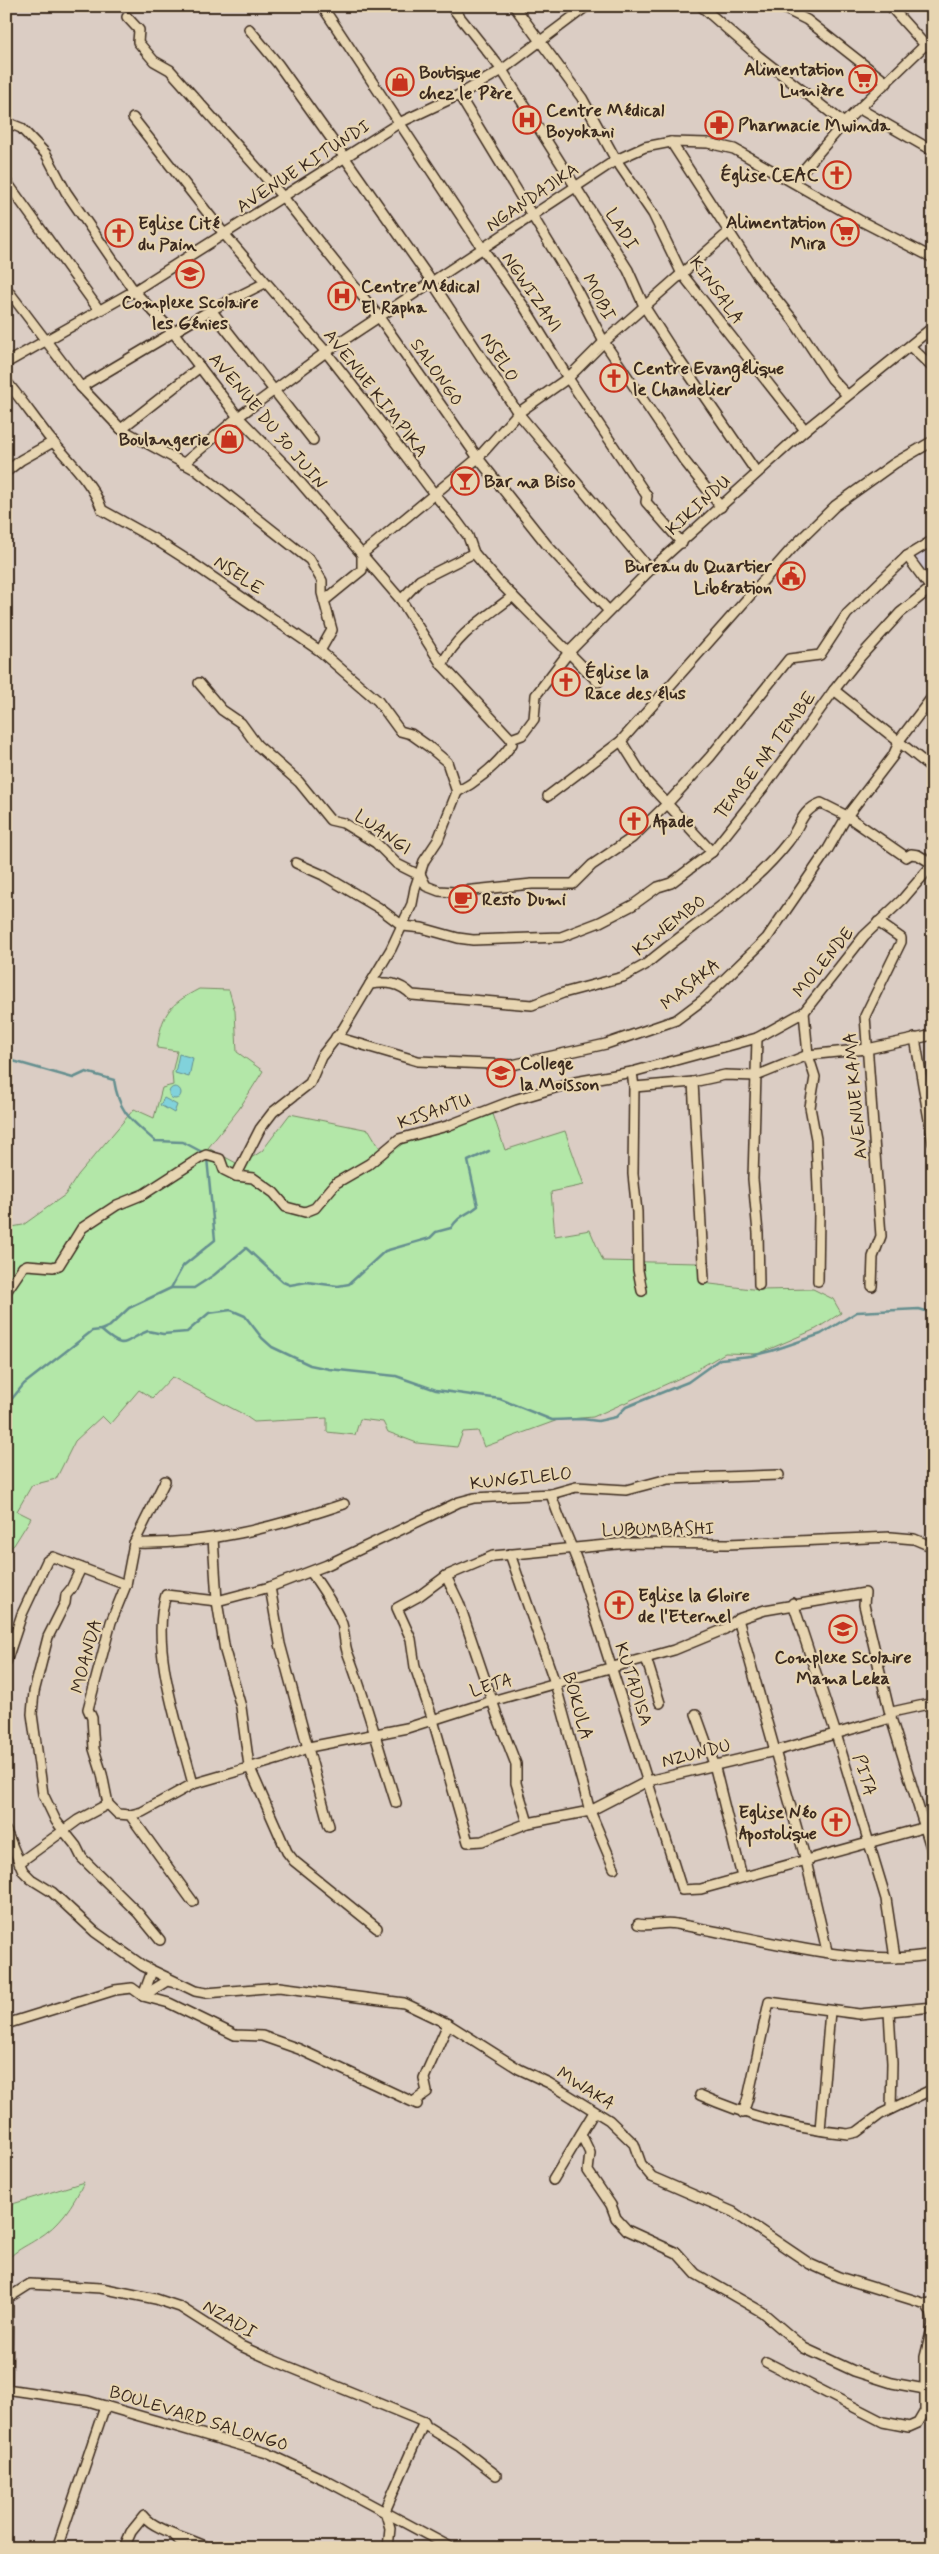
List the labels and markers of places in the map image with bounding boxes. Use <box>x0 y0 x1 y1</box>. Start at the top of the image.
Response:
place label: Alimentation Lumière <box>744 58 844 103</box>
place label: Boutique chez le Père <box>418 61 513 106</box>
supermarket icon: Alimentation Lumière <box>848 64 878 94</box>
shop icon: Boutique chez le Père <box>385 67 415 97</box>
place label: Centre Médical Boyokani <box>546 99 665 144</box>
hospital icon: Centre Médical Boyokani <box>512 105 542 135</box>
pharmacy icon: Pharmacie Mwinda <box>704 110 734 140</box>
place label: Pharmacie Mwinda <box>738 114 891 138</box>
church icon: Église CEAC <box>822 160 852 190</box>
place label: Église CEAC <box>721 163 818 188</box>
place label: Alimentation Mira <box>726 211 826 256</box>
place label: Eglise Cité du Pain <box>138 212 220 257</box>
supermarket icon: Alimentation Mira <box>830 217 860 247</box>
church icon: Eglise Cité du Pain <box>104 218 134 248</box>
school or university icon: Complexe Scolaire les Génies <box>175 259 205 289</box>
place label: Centre Médical El Rapha <box>361 275 480 320</box>
hospital icon: Centre Médical El Rapha <box>327 281 357 311</box>
place label: Complexe Scolaire les Génies <box>121 291 259 336</box>
place label: Centre Evangélique le Chandelier <box>633 357 784 402</box>
church icon: Centre Evangélique le Chandelier <box>599 363 629 393</box>
shop icon: Boulangerie <box>214 424 244 454</box>
place label: Boulangerie <box>119 428 211 452</box>
bar icon: Bar na Biso <box>450 466 480 496</box>
place label: Bar na Biso <box>484 470 576 494</box>
place label: Bureau du Quartier Libération <box>625 555 772 600</box>
public building icon: Bureau du Quartier Libération <box>776 561 806 591</box>
place label: Église la Race des élus <box>585 660 686 706</box>
church icon: Église la Race des élus <box>551 667 581 697</box>
church icon: Apade <box>619 806 649 836</box>
place label: Apade <box>653 810 694 835</box>
cafe icon: Resto Dumi <box>448 884 478 914</box>
place label: Resto Dumi <box>482 888 566 912</box>
place label: College la Moisson <box>520 1052 600 1097</box>
school or university icon: College la Moisson <box>486 1058 516 1088</box>
place label: Eglise la Gloire de l'Eternel <box>638 1584 750 1629</box>
church icon: Eglise la Gloire de l'Eternel <box>604 1590 634 1620</box>
school or university icon: Complexe Scolaire Mama Leka <box>828 1614 858 1644</box>
place label: Complexe Scolaire Mama Leka <box>774 1646 912 1691</box>
place label: Eglise Néo Apostolique <box>738 1801 817 1847</box>
church icon: Eglise Néo Apostolique <box>821 1807 851 1837</box>

